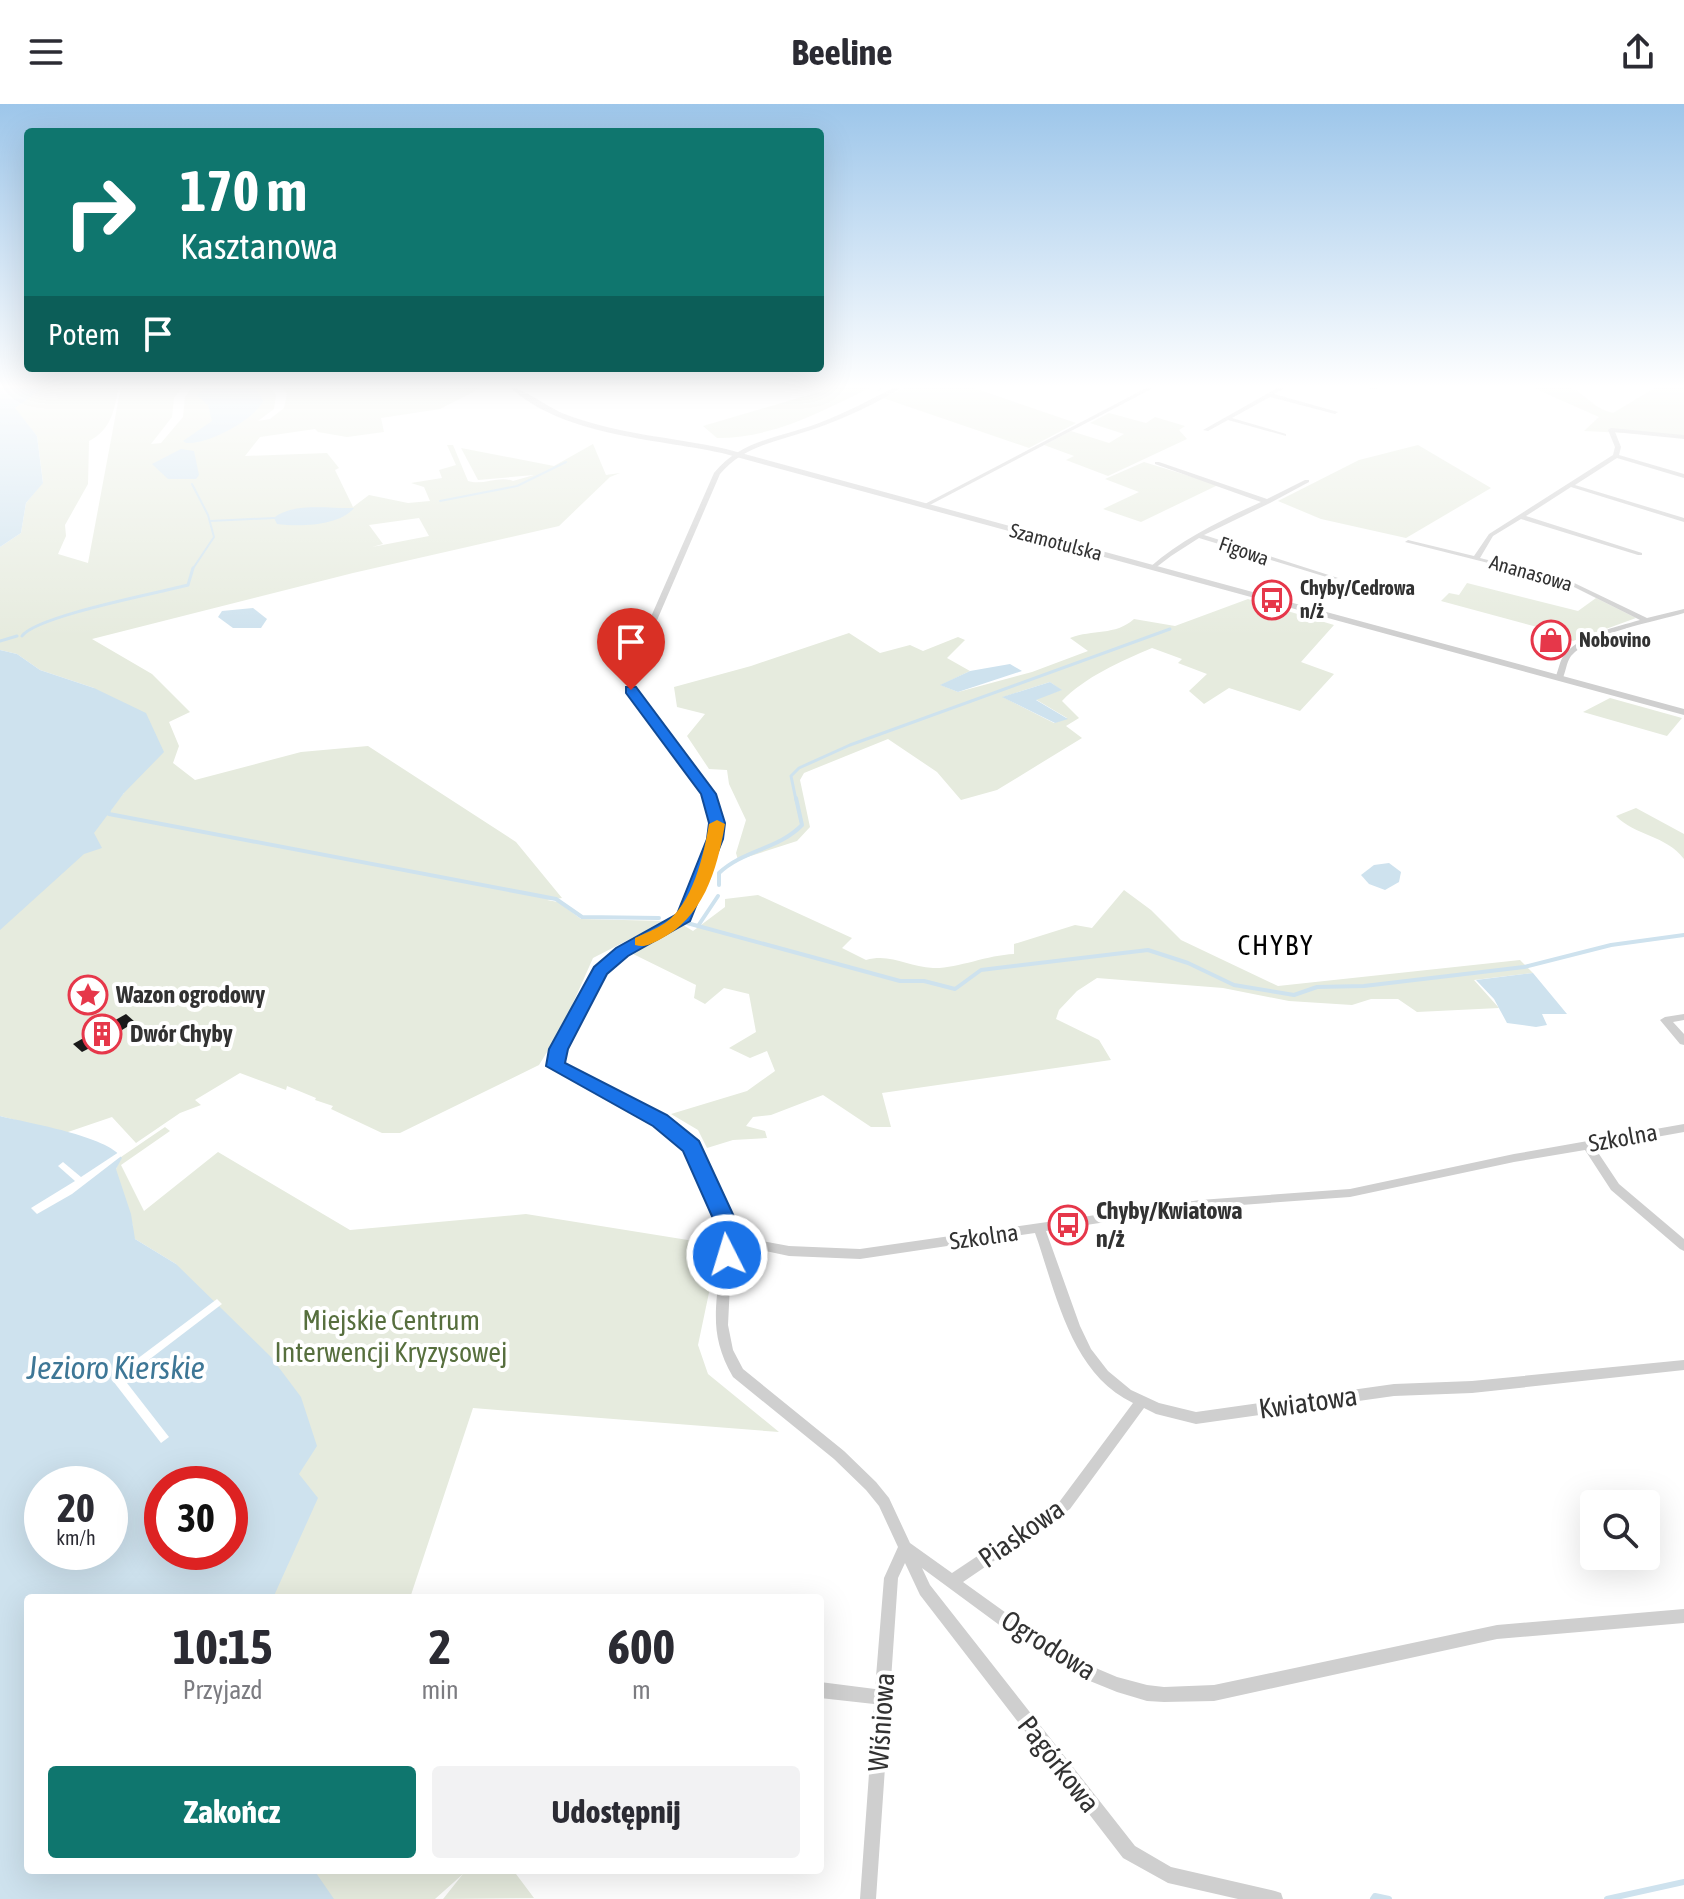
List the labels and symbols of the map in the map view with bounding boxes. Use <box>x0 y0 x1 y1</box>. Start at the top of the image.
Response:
street label: Szamotulska <box>1007 518 1105 565</box>
street label: Figowa <box>1216 531 1272 570</box>
street label: Ananasowa <box>1487 550 1575 595</box>
place label: Chyby/Cedrowa n/ż <box>1300 576 1415 622</box>
bus stop icon: Chyby/Cedrowa n/ż <box>1251 579 1293 621</box>
pin <box>597 608 665 690</box>
shop icon: Nobovino <box>1530 619 1572 661</box>
place label: Nobovino <box>1579 628 1651 651</box>
district label: CHYBY <box>1237 929 1315 961</box>
place icon: Wazon ogrodowy <box>67 974 109 1016</box>
place label: Wazon ogrodowy <box>115 981 265 1008</box>
building icon: Dwór Chyby <box>81 1013 123 1055</box>
place label: Dwór Chyby <box>130 1020 233 1047</box>
street label: Szkolna <box>1586 1118 1659 1157</box>
place label: Chyby/Kwiatowa n/ż <box>1096 1197 1242 1252</box>
bus stop icon: Chyby/Kwiatowa n/ż <box>1047 1204 1089 1246</box>
position arrow <box>685 1213 769 1297</box>
street label: Szkolna <box>948 1218 1020 1255</box>
park label: Miejskie Centrum Interwencji Kryzysowej <box>275 1304 507 1368</box>
water label: Jezioro Kierskie <box>26 1349 205 1386</box>
street label: Kwiatowa <box>1257 1379 1359 1425</box>
speed limit sign: 30 <box>144 1466 248 1570</box>
street label: Piaskowa <box>972 1492 1070 1574</box>
street label: Ogrodowa <box>996 1603 1102 1687</box>
street label: Wiśniowa <box>862 1672 900 1772</box>
street label: Pagórkowa <box>1012 1710 1106 1818</box>

